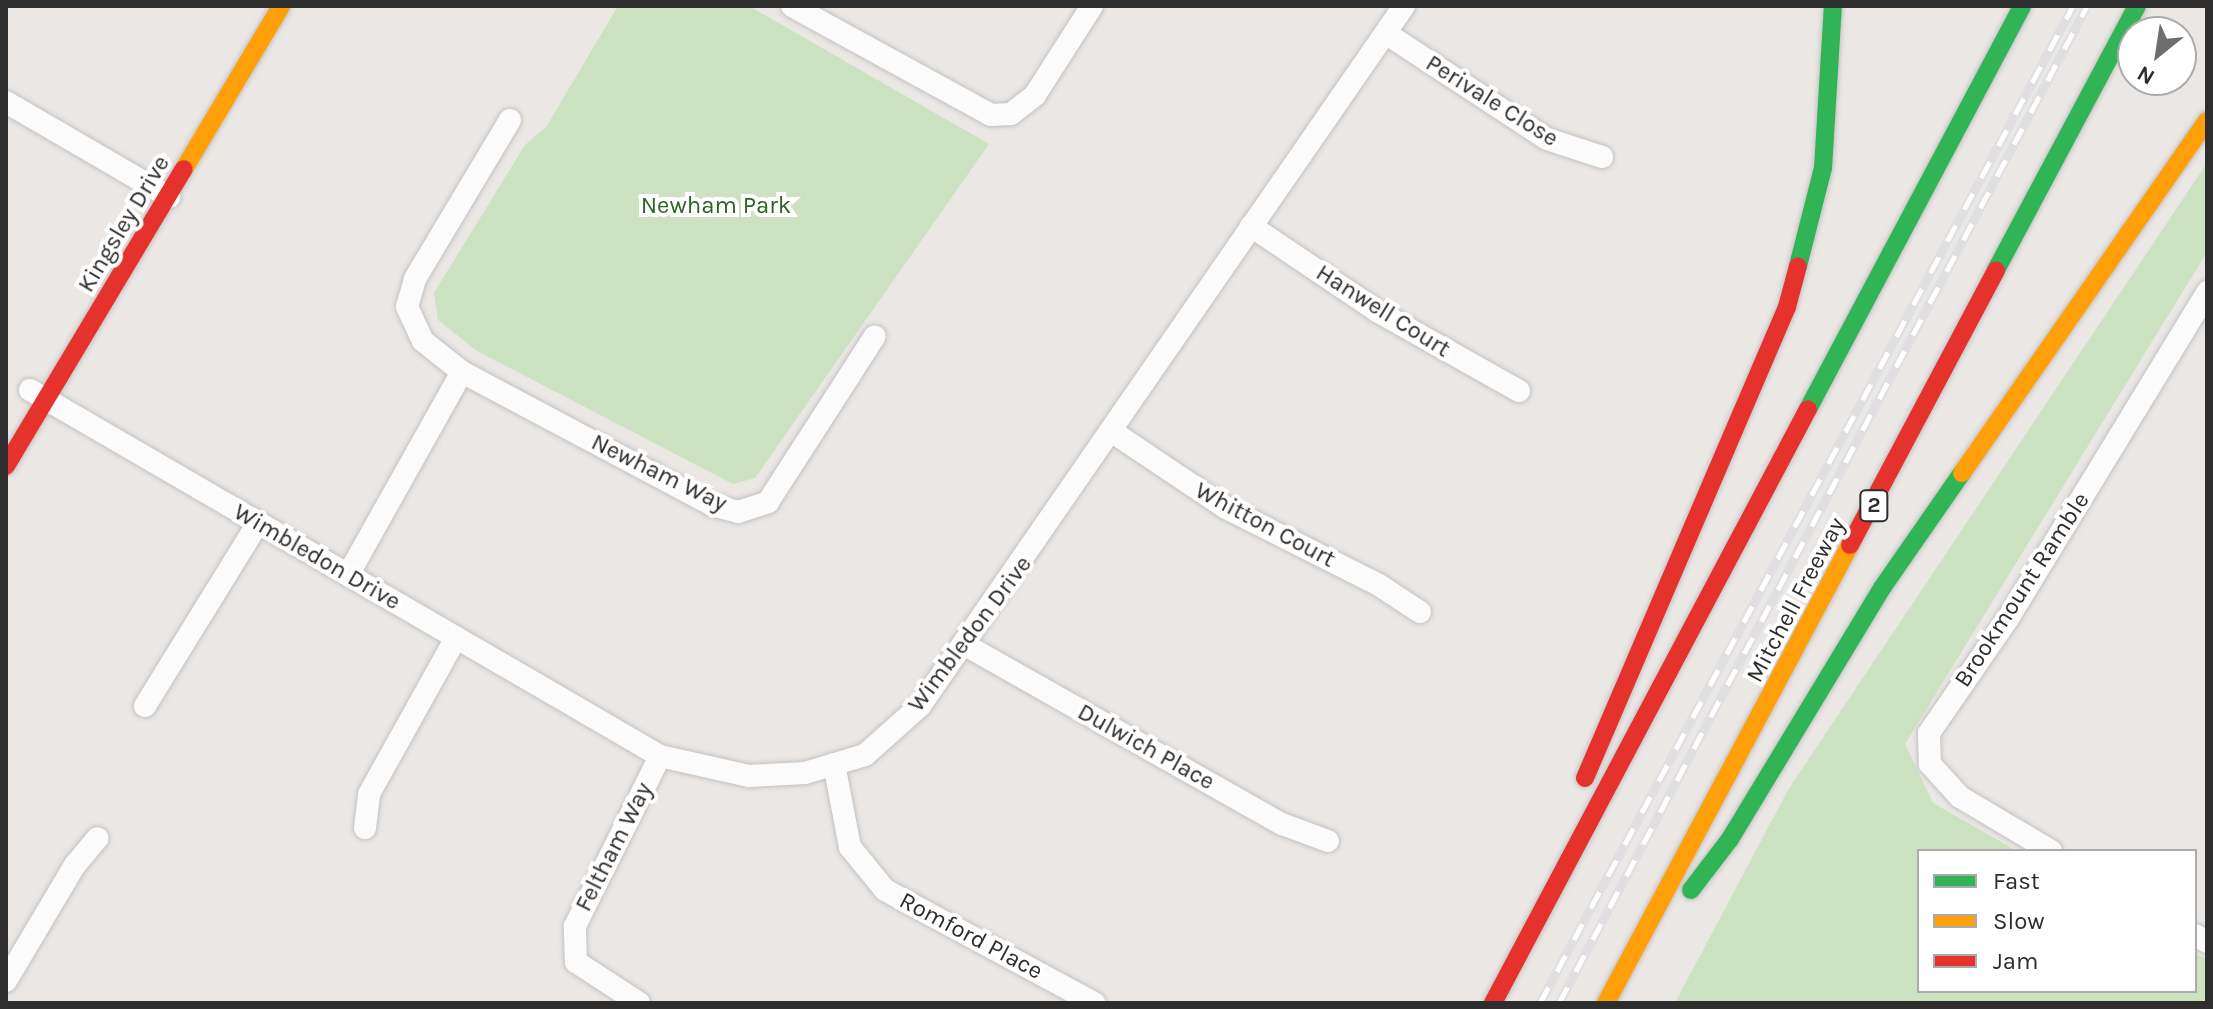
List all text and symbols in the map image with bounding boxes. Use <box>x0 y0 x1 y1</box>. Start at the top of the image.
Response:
north arrow <box>2117 16 2197 96</box>
street label: Perivale Close <box>1420 49 1564 153</box>
text: N <box>2133 60 2159 90</box>
street label: Kingsley Drive <box>72 150 176 298</box>
park label: Newham Park <box>641 192 791 220</box>
street label: Hanwell Court <box>1311 258 1455 364</box>
street label: Newham Way <box>587 428 731 518</box>
street label: Whitton Court <box>1190 476 1340 574</box>
street label: Brookmount Ramble <box>1948 487 2096 693</box>
road number: 2 <box>1858 488 1890 524</box>
street label: Wimbledon Drive <box>228 498 406 616</box>
street label: Mitchell Freeway <box>1740 513 1852 687</box>
street label: Wimbledon Drive <box>902 550 1038 718</box>
street label: Dulwich Place <box>1072 698 1220 796</box>
street label: Feltham Way <box>569 778 659 916</box>
legend <box>1917 849 2197 993</box>
text: Fast <box>1993 867 2040 895</box>
street label: Romford Place <box>894 886 1048 986</box>
text: Slow <box>1993 907 2045 935</box>
text: Jam <box>1993 947 2038 975</box>

